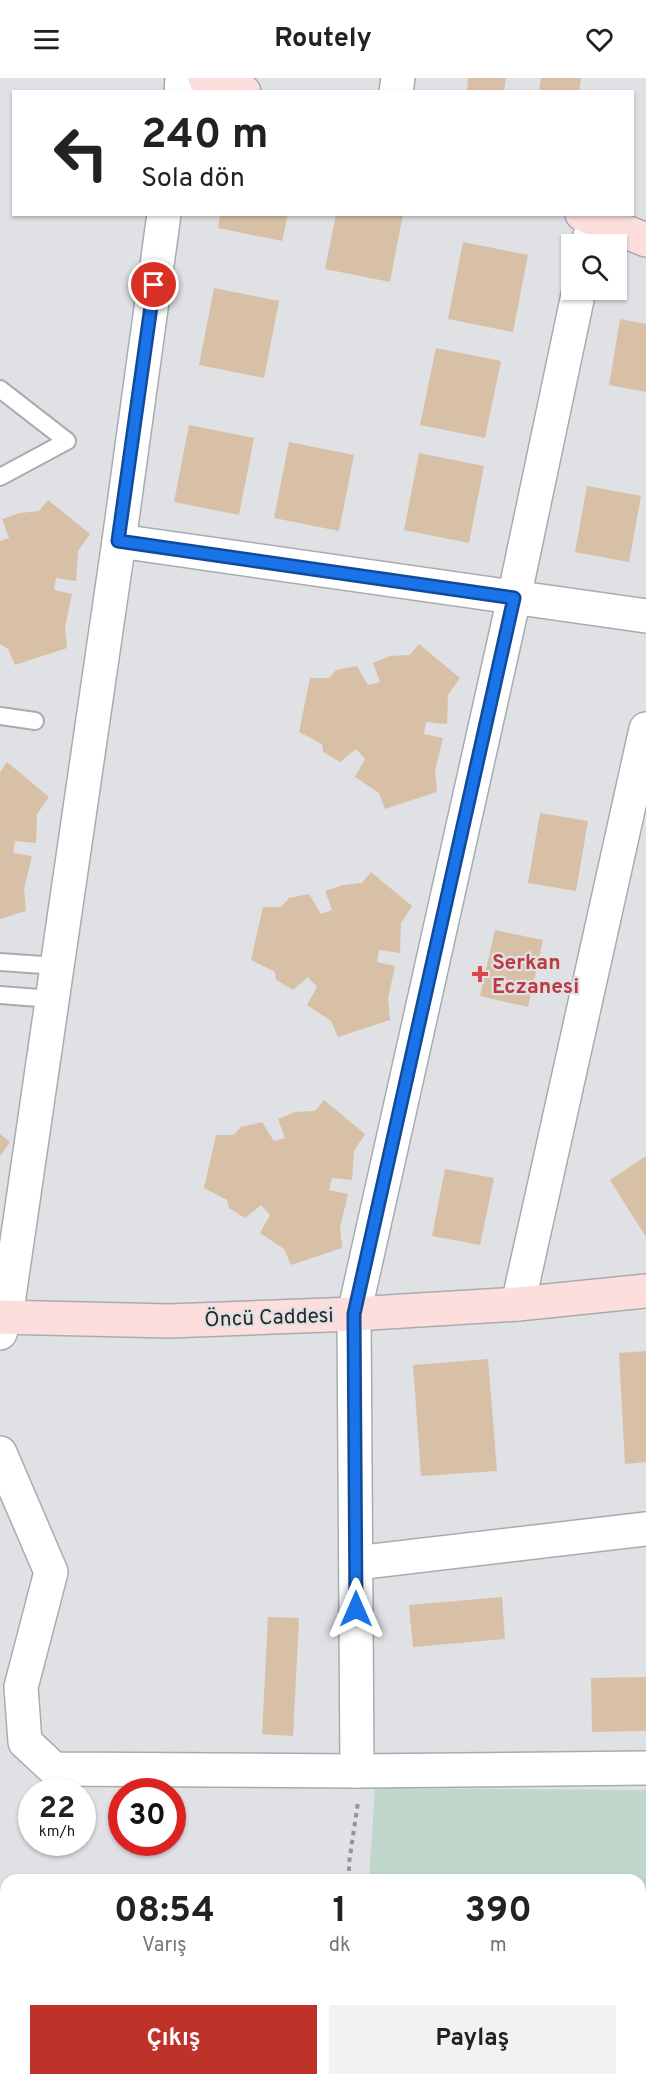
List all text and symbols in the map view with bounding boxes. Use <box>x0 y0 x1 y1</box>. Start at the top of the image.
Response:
text: Routely <box>274 22 372 56</box>
icon: menu <box>30 23 63 56</box>
icon: heart <box>583 23 616 56</box>
text: 240 m <box>141 110 269 163</box>
icon: left <box>42 114 120 192</box>
text: Sola dön <box>141 162 245 196</box>
map controls <box>561 234 627 300</box>
button: search <box>561 234 627 300</box>
pin <box>128 259 179 310</box>
icon: arrive <box>137 268 170 301</box>
place label: Serkan Eczanesi <box>492 950 579 1001</box>
marker: Serkan Eczanesi <box>473 967 487 981</box>
street label: Öncü Caddesi <box>204 1303 334 1334</box>
position arrow <box>324 1577 388 1641</box>
speed limit sign: 30 <box>108 1778 186 1856</box>
text: 22 <box>39 1791 75 1828</box>
text: km/h <box>39 1823 75 1842</box>
text: 08:54 <box>114 1889 215 1935</box>
text: 1 <box>333 1889 347 1935</box>
text: 390 <box>465 1889 532 1935</box>
text: Varış <box>142 1933 187 1959</box>
text: dk <box>329 1933 351 1959</box>
text: m <box>490 1933 507 1959</box>
button: Çıkış <box>30 2005 317 2074</box>
button: Paylaş <box>329 2005 616 2074</box>

